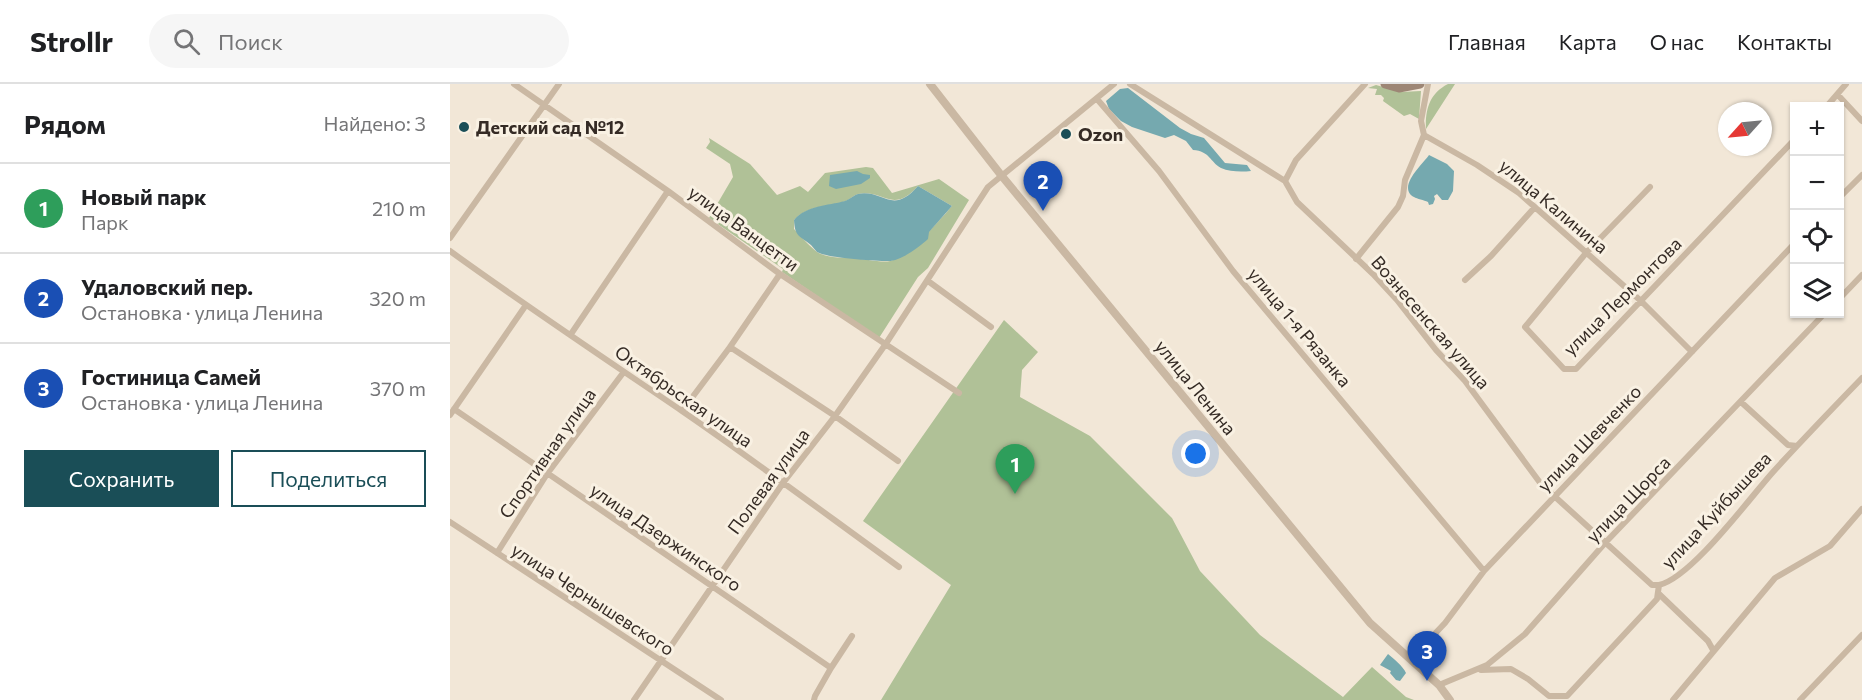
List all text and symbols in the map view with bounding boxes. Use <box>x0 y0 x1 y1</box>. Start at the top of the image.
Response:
search box <box>149 14 569 68</box>
text: Strollr <box>30 24 113 58</box>
icon: search <box>170 25 203 58</box>
text: Поиск <box>218 28 283 55</box>
text: Главная <box>1448 29 1526 54</box>
text: Карта <box>1559 29 1617 54</box>
text: О нас <box>1650 29 1704 54</box>
text: Контакты <box>1737 29 1832 54</box>
north arrow <box>1718 102 1772 156</box>
map controls <box>1790 102 1844 318</box>
button: + <box>1790 102 1844 156</box>
text: Рядом <box>24 108 106 139</box>
text: Найдено: 3 <box>324 111 426 135</box>
place label: Детский сад №12 <box>476 116 624 138</box>
marker: Детский сад №12 <box>457 120 471 134</box>
place label: Ozon <box>1078 123 1123 145</box>
marker: Ozon <box>1059 127 1073 141</box>
street label: улица Калинина <box>1495 154 1613 258</box>
button: − <box>1790 156 1844 210</box>
pin: 2 <box>1024 162 1062 211</box>
street label: улица Ванцетти <box>684 181 804 275</box>
text: Новый парк <box>81 183 207 210</box>
text: 1 <box>39 196 48 220</box>
text: 210 m <box>372 196 426 220</box>
text: Парк <box>81 210 129 234</box>
button: locate <box>1790 210 1844 264</box>
street label: улица Лермонтова <box>1558 232 1686 360</box>
street label: Вознесенская улица <box>1367 251 1495 393</box>
street label: улица 1-я Рязанка <box>1244 263 1356 391</box>
button: layers <box>1790 264 1844 318</box>
text: Удаловский пер. <box>81 273 253 300</box>
text: 2 <box>38 286 49 310</box>
text: 320 m <box>369 286 426 310</box>
text: Остановка · улица Ленина <box>81 300 323 324</box>
street label: улица Ленина <box>1151 335 1241 439</box>
street label: Октябрьская улица <box>611 340 757 452</box>
text: Гостиница Самей <box>81 363 261 390</box>
text: 3 <box>38 376 49 400</box>
text: 370 m <box>370 376 426 400</box>
street label: улица Шевченко <box>1533 380 1645 496</box>
street label: Спортивная улица <box>494 384 600 522</box>
text: Остановка · улица Ленина <box>81 390 323 414</box>
street label: Полевая улица <box>722 424 814 538</box>
your location <box>1181 439 1210 468</box>
pin: 1 <box>996 444 1034 494</box>
street label: улица Куйбышева <box>1656 447 1776 573</box>
button: Сохранить <box>24 450 219 507</box>
button: Поделиться <box>231 450 426 507</box>
street label: улица Щорса <box>1581 451 1675 547</box>
street label: улица Дзержинского <box>586 478 746 596</box>
street label: улица Чернышевского <box>508 538 678 660</box>
pin: 3 <box>1408 632 1446 681</box>

